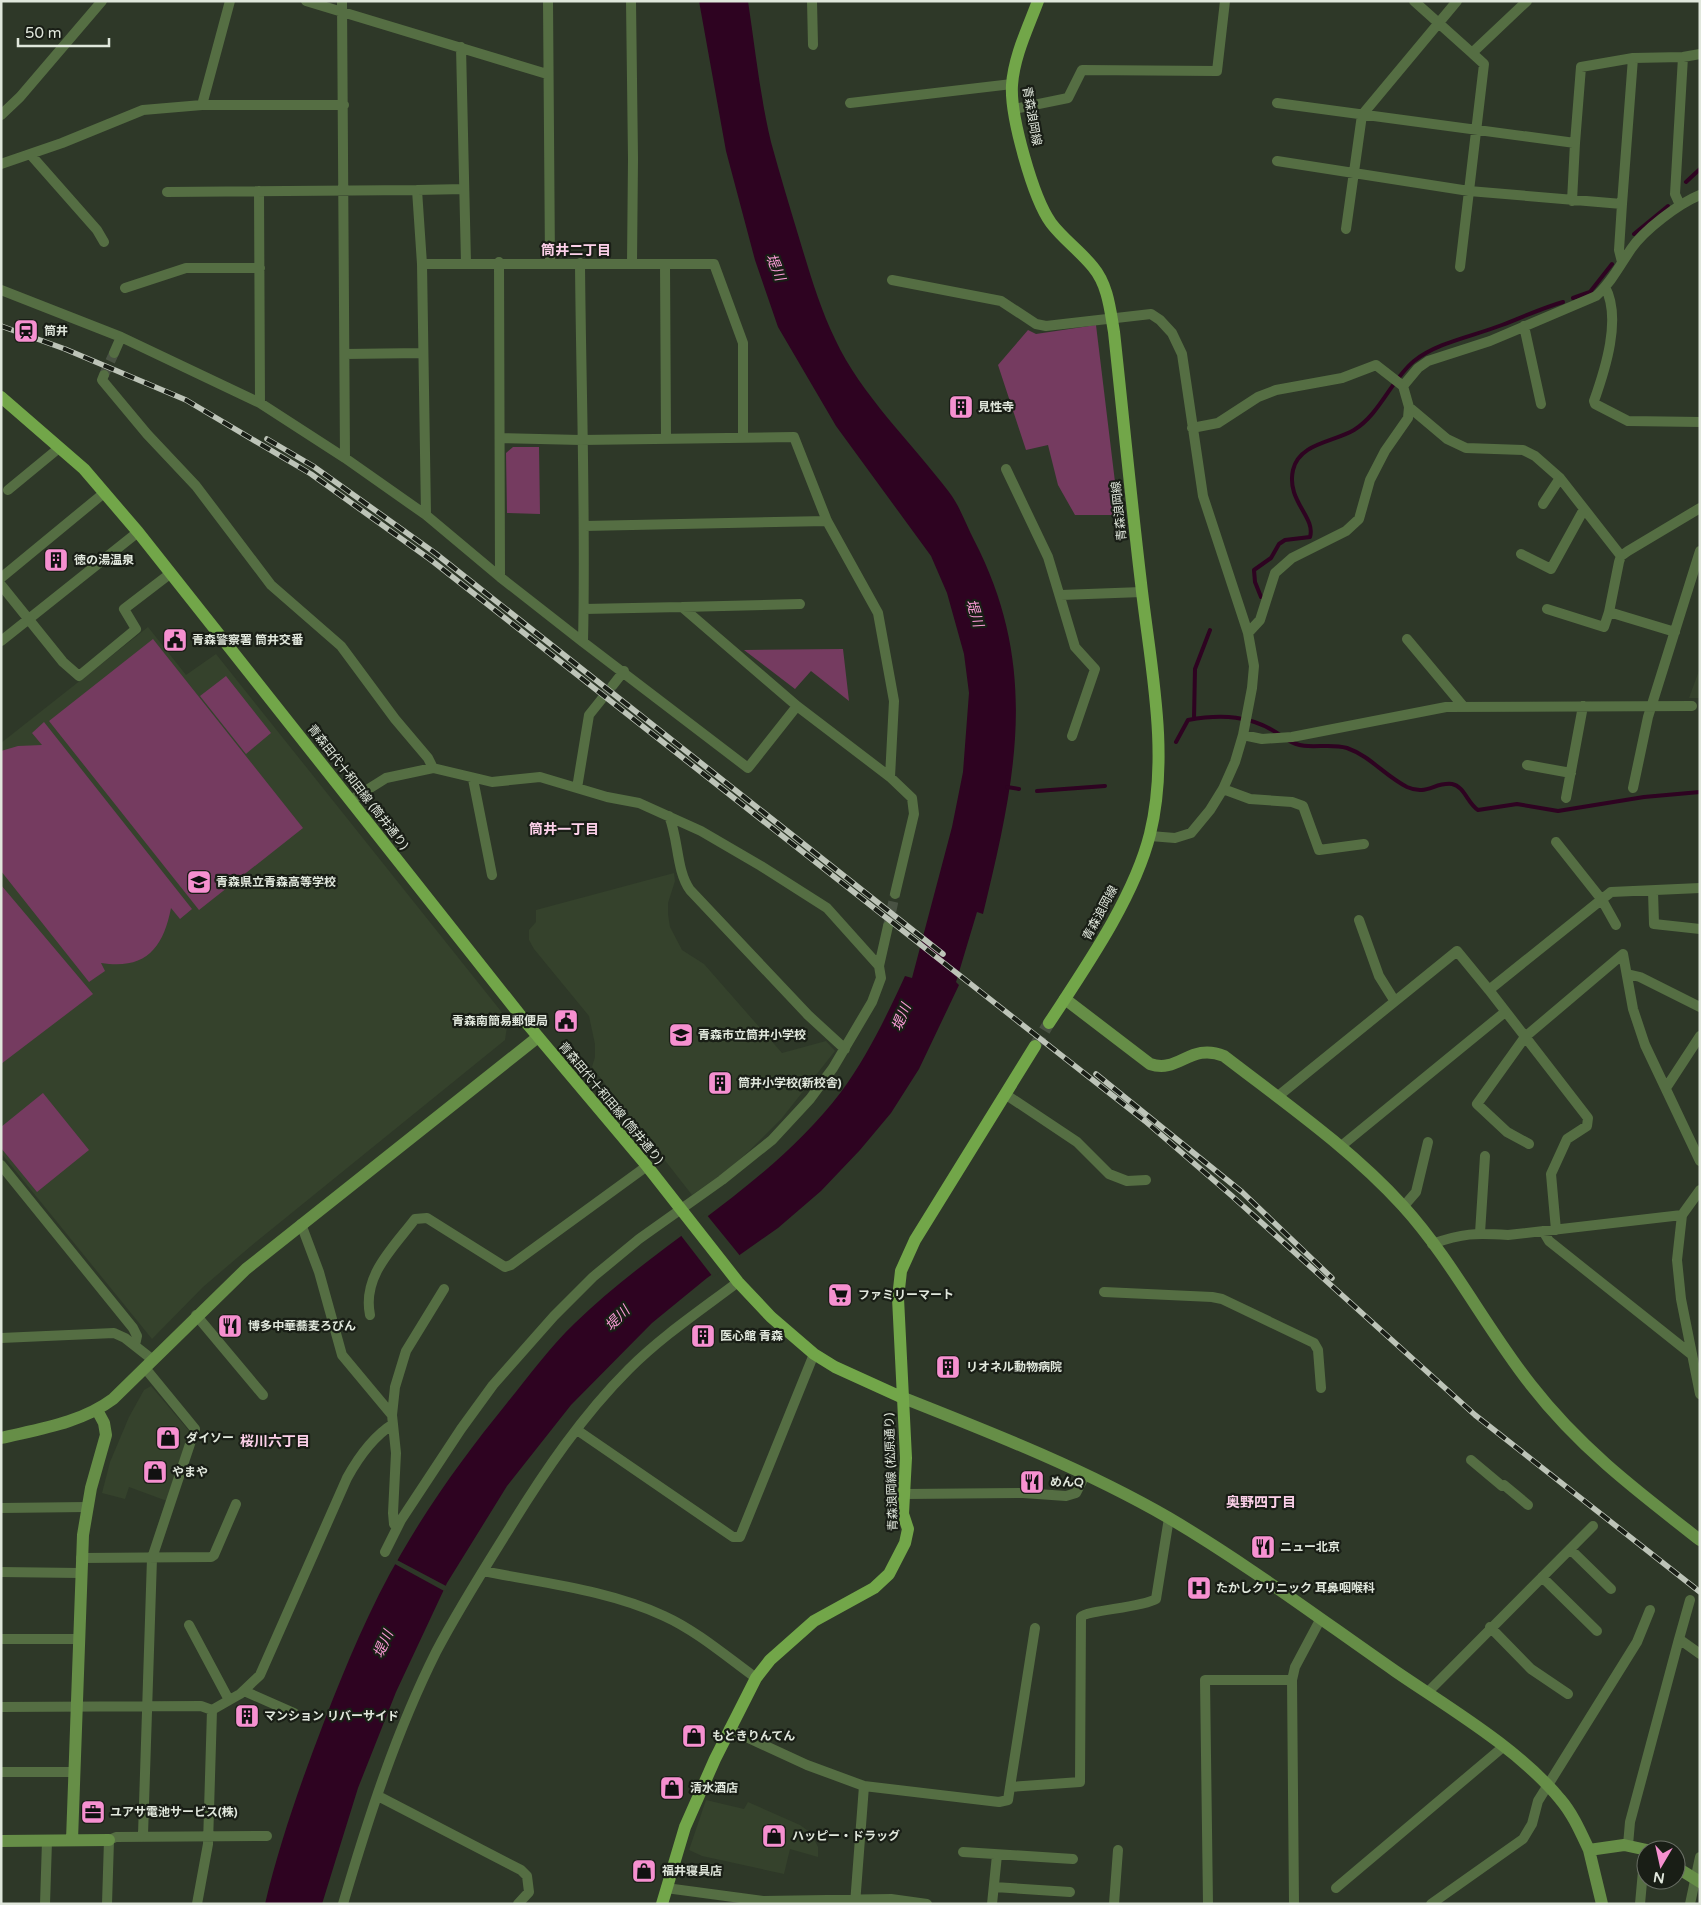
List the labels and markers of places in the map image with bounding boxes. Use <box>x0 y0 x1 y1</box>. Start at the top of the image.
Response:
station icon: 筒井 <box>13 318 39 344</box>
place label: 筒井 <box>44 324 68 338</box>
building icon: 見性寺 <box>948 394 974 420</box>
place label: 見性寺 <box>978 400 1014 414</box>
building icon: 徳の湯温泉 <box>43 547 69 573</box>
place label: 徳の湯温泉 <box>74 553 134 567</box>
public building icon: 青森警察署 筒井交番 <box>162 627 188 653</box>
place label: 青森警察署 筒井交番 <box>192 633 304 647</box>
school or university icon: 青森県立青森高等学校 <box>186 869 212 895</box>
place label: 青森県立青森高等学校 <box>216 875 336 889</box>
public building icon: 青森南簡易郵便局 <box>553 1008 579 1034</box>
place label: 青森南簡易郵便局 <box>452 1014 548 1028</box>
school or university icon: 青森市立筒井小学校 <box>668 1022 694 1048</box>
place label: 青森市立筒井小学校 <box>698 1028 806 1042</box>
building icon: 筒井小学校(新校舎) <box>707 1070 733 1096</box>
place label: 筒井小学校(新校舎) <box>738 1076 842 1090</box>
supermarket icon: ファミリーマート <box>827 1282 853 1308</box>
place label: ファミリーマート <box>858 1288 954 1302</box>
restaurant icon: 博多中華蕎麦ろびん <box>217 1313 243 1339</box>
place label: 博多中華蕎麦ろびん <box>248 1319 356 1333</box>
building icon: 医心館 青森 <box>690 1323 716 1349</box>
place label: 医心館 青森 <box>720 1329 783 1343</box>
building icon: リオネル動物病院 <box>935 1354 961 1380</box>
place label: リオネル動物病院 <box>966 1360 1062 1374</box>
shop icon: ダイソー <box>155 1425 181 1451</box>
place label: ダイソー <box>186 1431 234 1445</box>
shop icon: やまや <box>142 1459 168 1485</box>
place label: やまや <box>172 1465 208 1479</box>
restaurant icon: めんQ <box>1019 1469 1045 1495</box>
place label: めんQ <box>1050 1475 1084 1489</box>
restaurant icon: ニュー北京 <box>1250 1534 1276 1560</box>
place label: ニュー北京 <box>1280 1540 1340 1554</box>
hospital icon: たかしクリニック 耳鼻咽喉科 <box>1186 1575 1212 1601</box>
place label: たかしクリニック 耳鼻咽喉科 <box>1216 1581 1375 1595</box>
building icon: マンション リバーサイド <box>234 1703 260 1729</box>
place label: マンション リバーサイド <box>264 1709 399 1723</box>
shop icon: もときりんてん <box>681 1723 707 1749</box>
place label: もときりんてん <box>712 1729 795 1743</box>
shop icon: 清水酒店 <box>659 1775 685 1801</box>
place label: 清水酒店 <box>690 1781 738 1795</box>
office icon: ユアサ電池サービス(株) <box>80 1799 106 1825</box>
place label: ユアサ電池サービス(株) <box>110 1805 238 1819</box>
shop icon: ハッピー・ドラッグ <box>761 1823 787 1849</box>
place label: ハッピー・ドラッグ <box>792 1829 900 1843</box>
shop icon: 福井寝具店 <box>631 1858 657 1884</box>
place label: 福井寝具店 <box>662 1864 722 1878</box>

